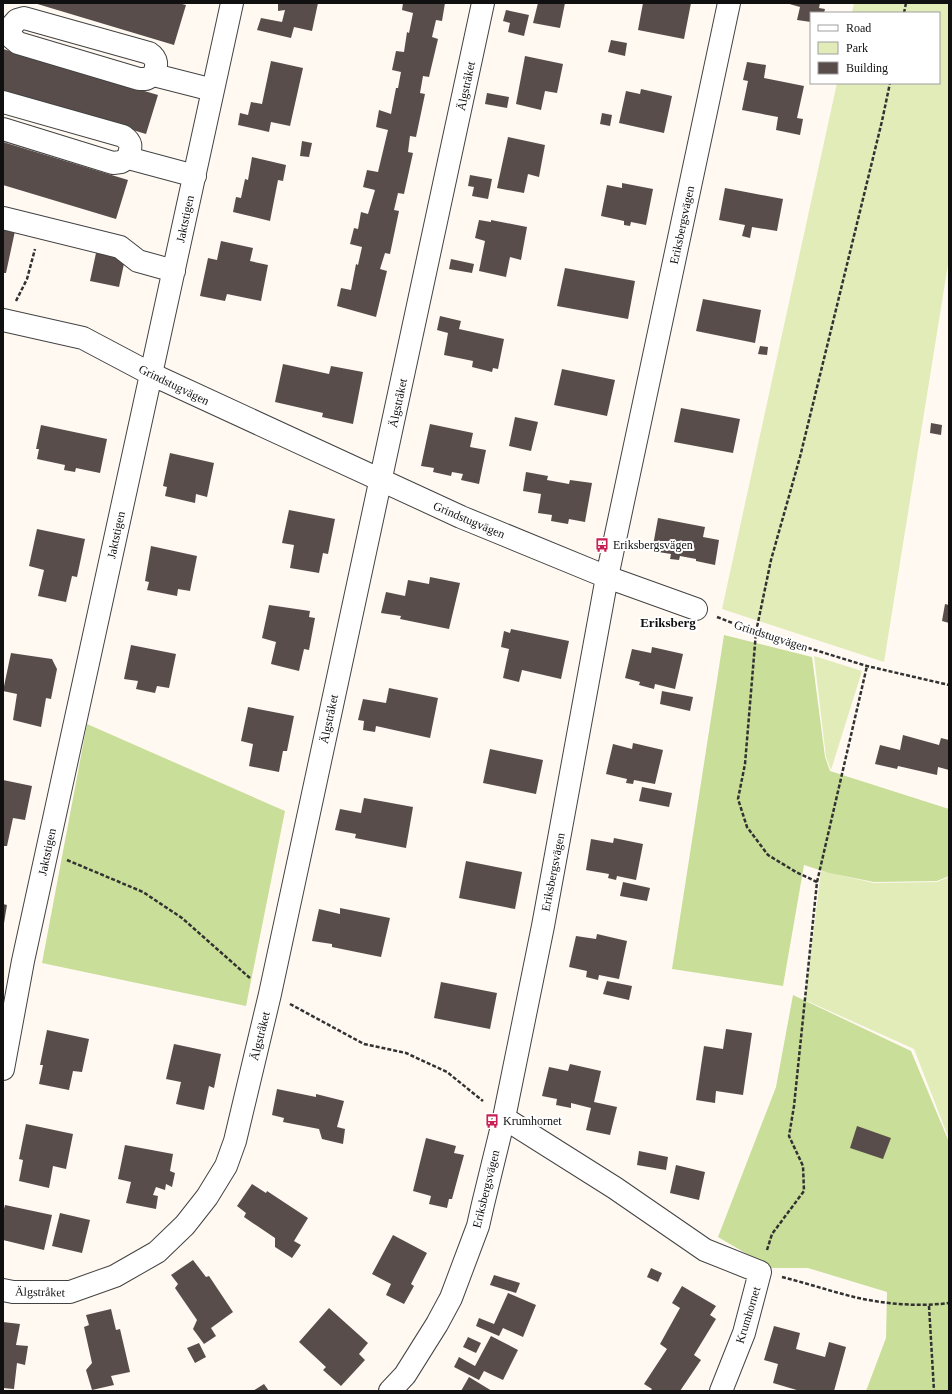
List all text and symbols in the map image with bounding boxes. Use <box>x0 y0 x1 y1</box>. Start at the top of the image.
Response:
legend <box>810 12 940 84</box>
text: Road <box>846 21 871 35</box>
text: Park <box>846 41 868 55</box>
street label: Älgstråket <box>454 59 478 112</box>
text: Building <box>846 61 888 75</box>
street label: Eriksbergsvägen <box>667 185 697 265</box>
street label: Jaktstigen <box>173 194 197 244</box>
street label: Grindstugvägen <box>136 362 212 408</box>
street label: Älgstråket <box>386 376 410 429</box>
street label: Grindstugvägen <box>431 499 507 541</box>
street label: Jaktstigen <box>104 510 128 560</box>
bus stop icon: Eriksbergsvägen <box>594 537 610 553</box>
place label: Eriksbergsvägen <box>613 538 693 552</box>
district label: Eriksberg <box>640 615 696 630</box>
street label: Grindstugvägen <box>732 617 810 655</box>
street label: Älgstråket <box>317 692 341 745</box>
street label: Jaktstigen <box>35 827 59 877</box>
street label: Eriksbergsvägen <box>539 832 567 912</box>
street label: Älgstråket <box>247 1009 273 1062</box>
bus stop icon: Krumhornet <box>484 1113 500 1129</box>
place label: Krumhornet <box>503 1114 562 1128</box>
street label: Eriksbergsvägen <box>470 1149 502 1229</box>
street label: Krumhornet <box>733 1284 763 1345</box>
street label: Älgstråket <box>15 1285 66 1299</box>

